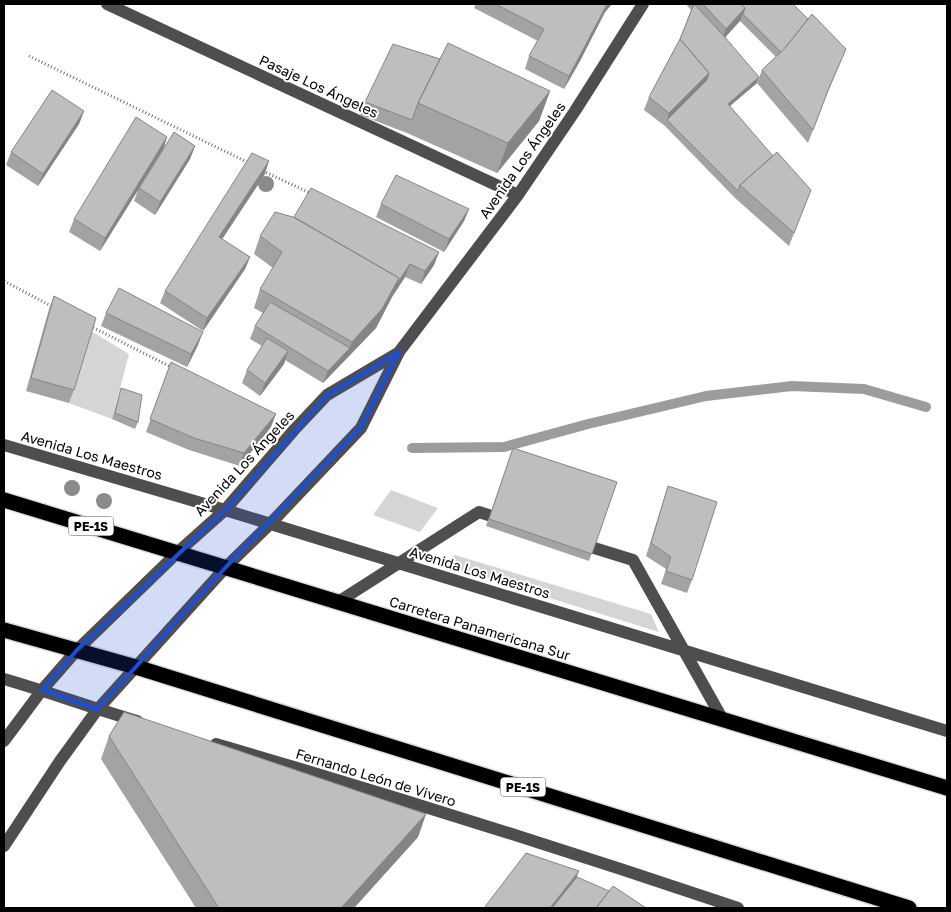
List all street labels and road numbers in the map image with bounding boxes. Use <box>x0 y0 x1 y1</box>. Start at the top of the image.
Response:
street label: Pasaje Los Ángeles <box>257 51 381 121</box>
street label: Avenida Los Ángeles <box>475 98 569 222</box>
street label: Avenida Los Ángeles <box>191 407 297 519</box>
street label: Avenida Los Maestros <box>19 427 165 483</box>
road number: PE-1S <box>68 516 114 536</box>
street label: Avenida Los Maestros <box>408 543 552 601</box>
street label: Carretera Panamericana Sur <box>387 592 573 664</box>
street label: Fernando León de Vivero <box>294 745 458 809</box>
road number: PE-1S <box>500 778 546 796</box>

